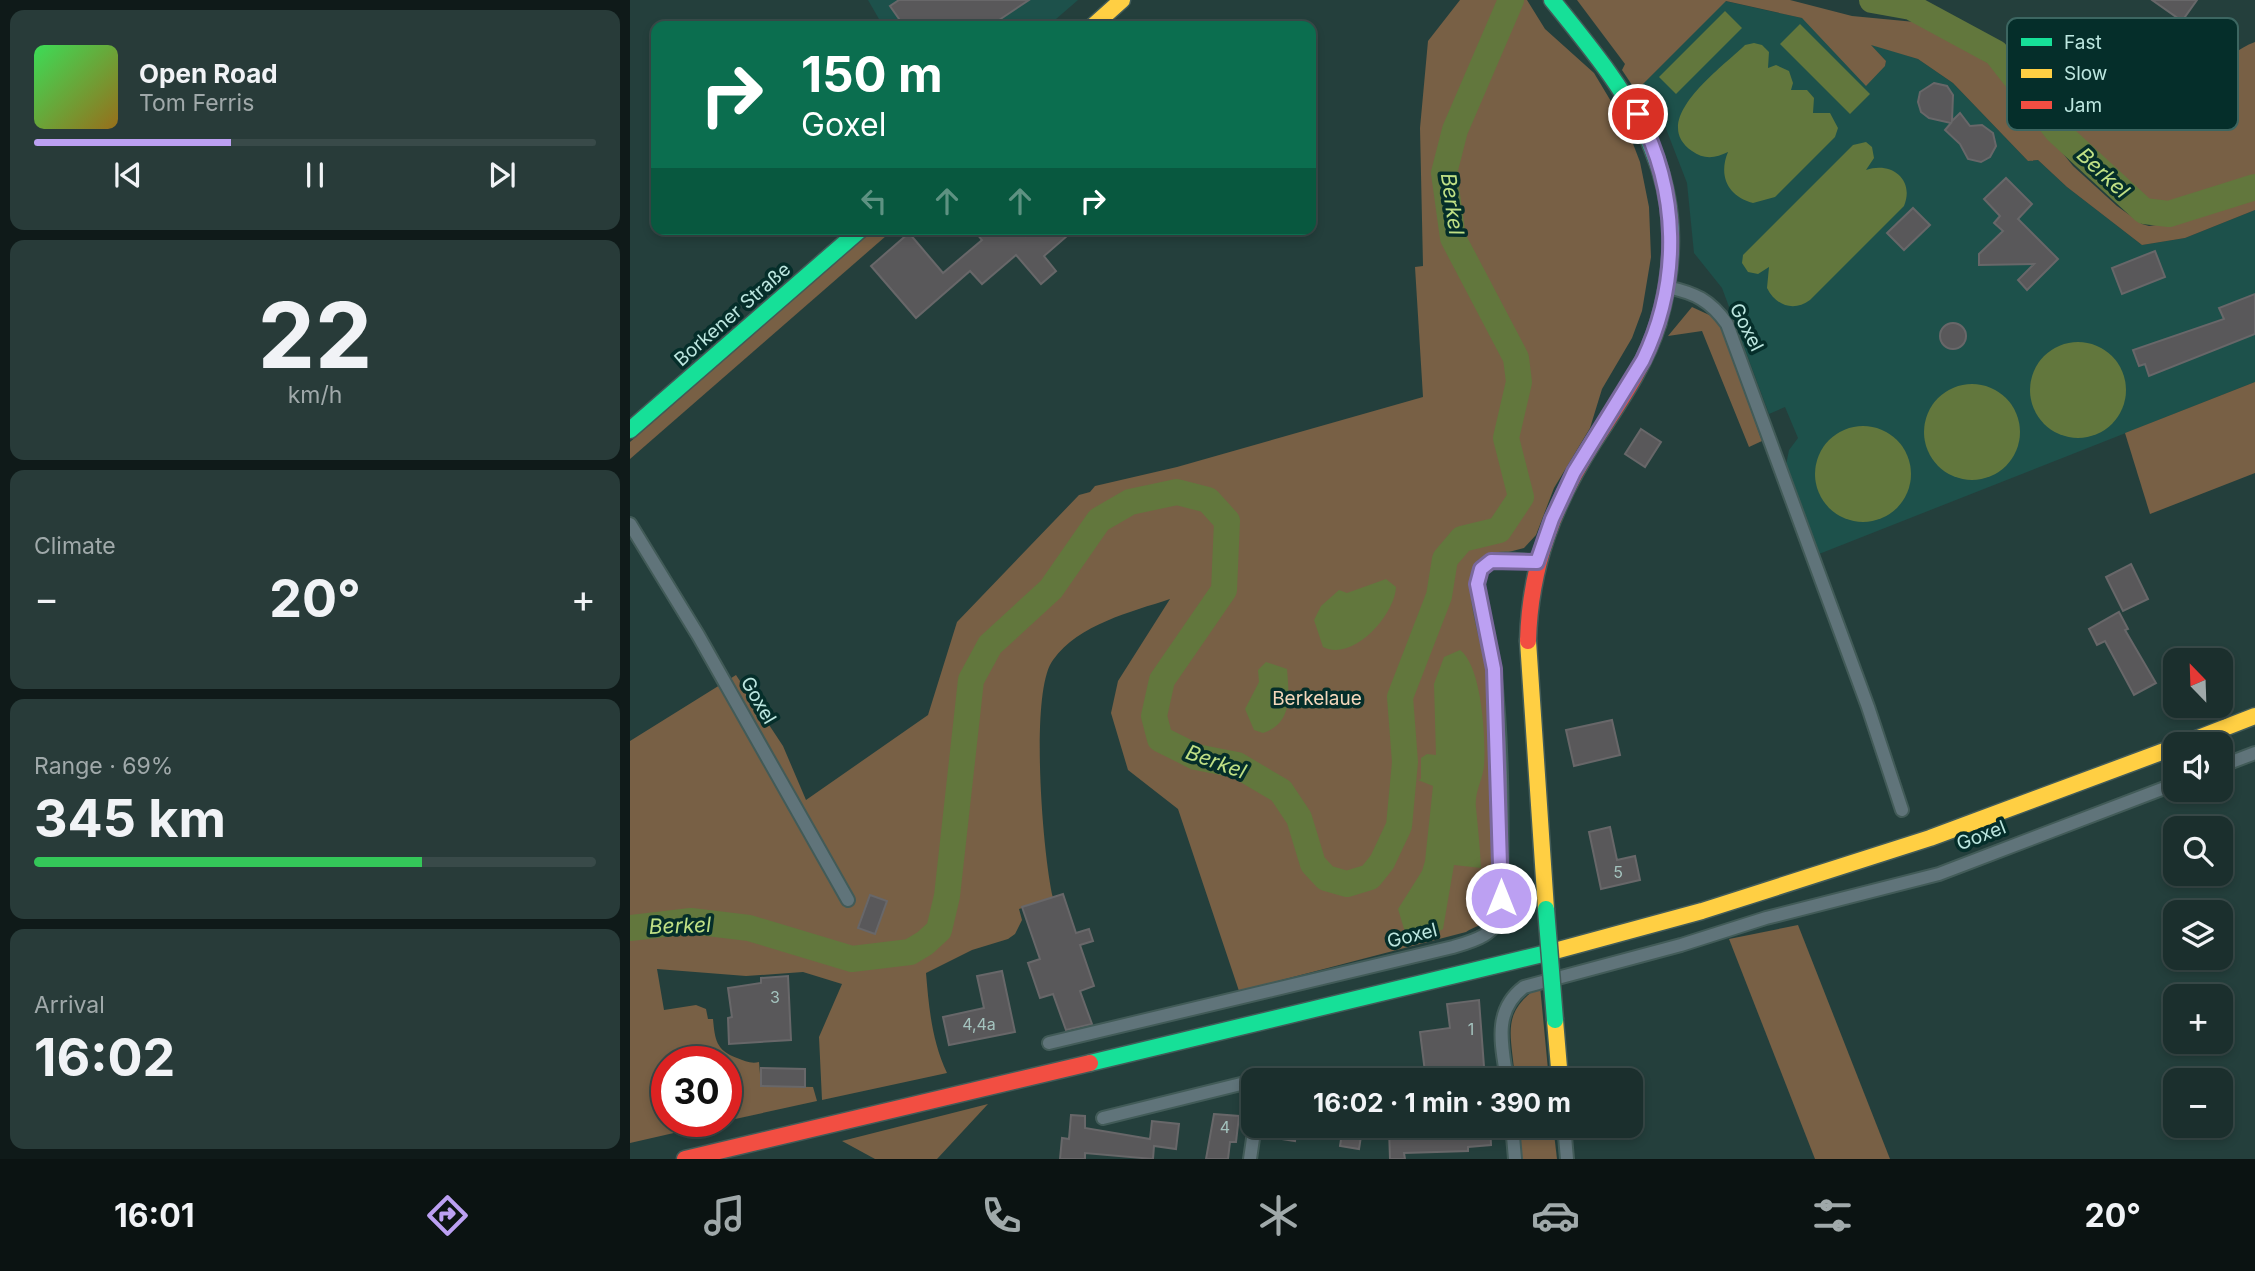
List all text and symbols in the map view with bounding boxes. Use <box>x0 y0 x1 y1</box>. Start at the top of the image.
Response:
legend <box>2007 18 2238 130</box>
text: Fast <box>2064 31 2102 54</box>
text: 150 m <box>801 45 943 104</box>
icon: right <box>686 49 777 140</box>
text: Open Road <box>139 58 278 89</box>
text: Slow <box>2064 62 2107 85</box>
pin <box>1608 84 1668 144</box>
text: Tom Ferris <box>139 89 254 117</box>
text: Jam <box>2064 94 2102 117</box>
icon: arrive <box>1619 95 1657 133</box>
text: Goxel <box>801 105 887 144</box>
water label: Berkel <box>2072 142 2135 204</box>
icon: previous <box>109 156 147 194</box>
icon: pause <box>296 156 334 194</box>
icon: next <box>483 156 521 194</box>
water label: Berkel <box>1436 171 1469 237</box>
icon: left <box>855 182 893 220</box>
icon: ahead <box>928 182 966 220</box>
icon: ahead <box>1001 182 1039 220</box>
icon: right <box>1074 182 1112 220</box>
street label: Borkener Straße <box>670 258 795 371</box>
text: 22 <box>258 280 372 390</box>
street label: Goxel <box>1725 299 1768 355</box>
text: km/h <box>288 381 342 409</box>
text: Climate <box>34 532 116 560</box>
text: 20° <box>269 567 361 630</box>
text: − <box>34 575 59 621</box>
text: + <box>571 575 596 621</box>
north arrow <box>2163 648 2233 718</box>
map controls <box>2163 648 2233 1138</box>
street label: Goxel <box>736 673 781 728</box>
park label: Berkelaue <box>1272 687 1362 710</box>
button: sound <box>2163 732 2233 802</box>
water label: Berkel <box>1183 739 1251 784</box>
text: Range · 69% <box>34 752 173 780</box>
text: 345 km <box>34 787 226 850</box>
street label: Goxel <box>1953 816 2009 855</box>
button: search <box>2163 816 2233 886</box>
position arrow <box>1464 861 1538 935</box>
house number: 5 <box>1613 862 1623 882</box>
button: layers <box>2163 900 2233 970</box>
water label: Berkel <box>648 912 712 939</box>
street label: Goxel <box>1385 918 1440 953</box>
button: + <box>2163 984 2233 1054</box>
house number: 3 <box>770 987 780 1007</box>
text: Arrival <box>34 991 105 1019</box>
house number: 4,4a <box>962 1014 996 1034</box>
house number: 1 <box>1468 1019 1474 1039</box>
text: 16:02 <box>34 1026 175 1089</box>
speed limit sign: 30 <box>651 1046 742 1137</box>
button: − <box>2163 1068 2233 1138</box>
text: 16:02 · 1 min · 390 m <box>1313 1087 1571 1118</box>
house number: 4 <box>1220 1117 1230 1137</box>
icon: directions <box>423 1191 472 1240</box>
icon: music <box>700 1191 749 1240</box>
icon: phone <box>977 1191 1026 1240</box>
icon: climate <box>1254 1191 1303 1240</box>
icon: car <box>1531 1191 1580 1240</box>
icon: filters <box>1808 1191 1857 1240</box>
text: 16:01 <box>114 1196 195 1235</box>
text: 20° <box>2085 1196 2141 1235</box>

